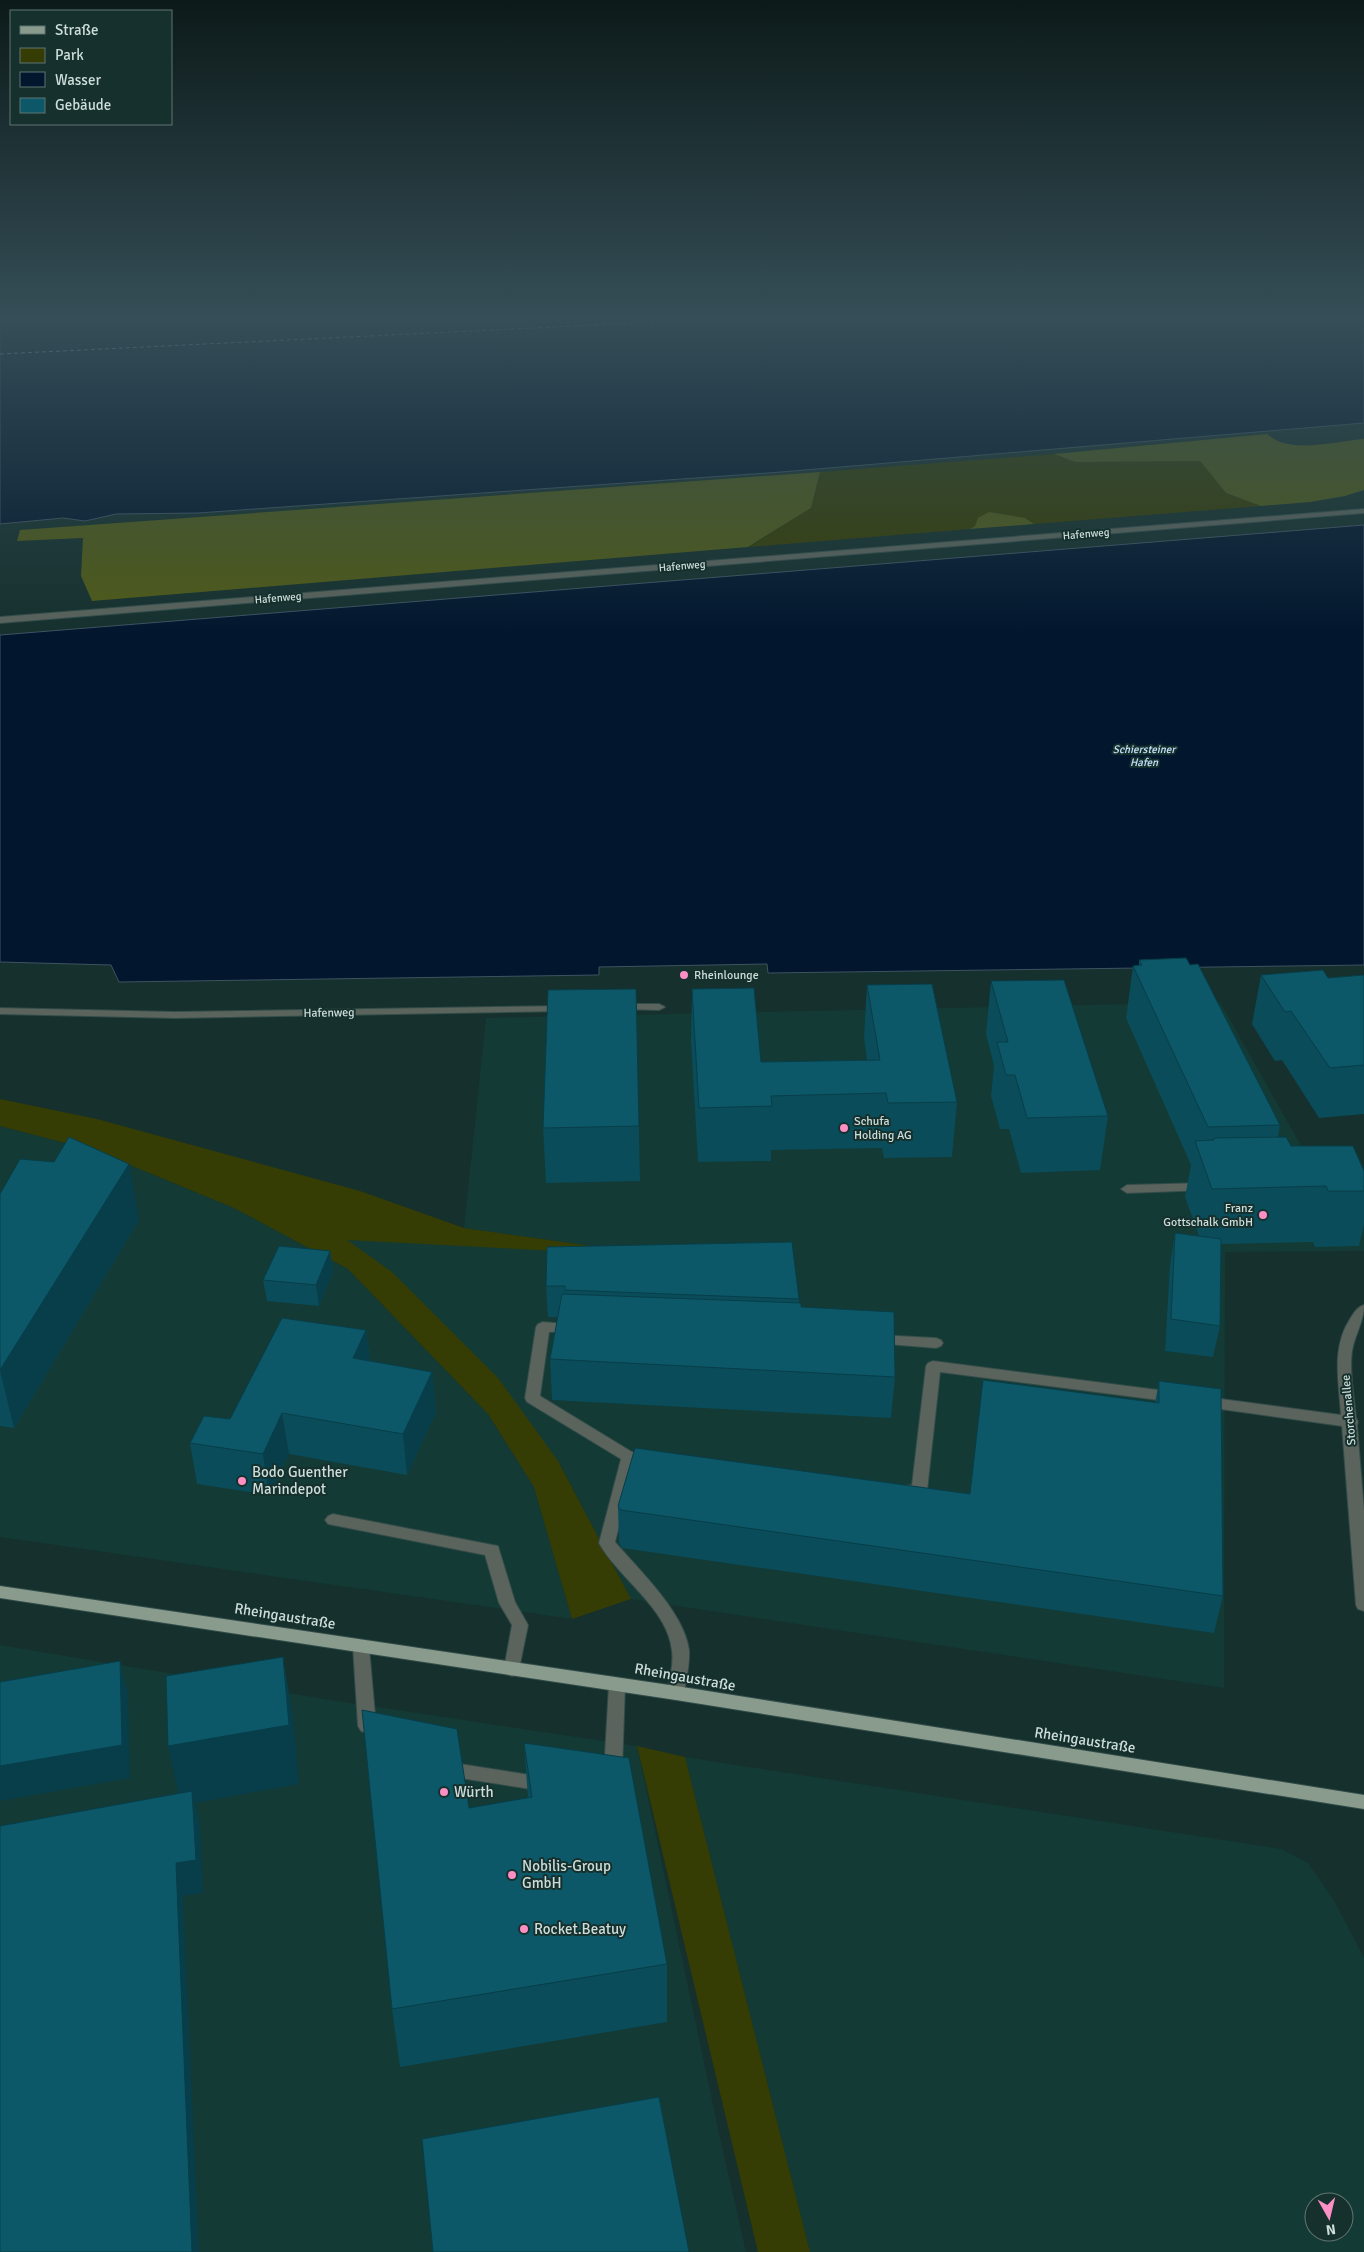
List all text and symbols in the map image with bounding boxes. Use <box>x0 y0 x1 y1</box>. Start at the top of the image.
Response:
legend <box>10 10 172 125</box>
text: Straße <box>55 21 99 39</box>
text: Park <box>55 46 84 64</box>
text: Wasser <box>55 71 101 89</box>
text: Gebäude <box>55 96 111 114</box>
street label: Hafenweg <box>1062 525 1110 543</box>
street label: Hafenweg <box>658 557 706 575</box>
street label: Hafenweg <box>254 589 302 607</box>
water label: Schiersteiner Hafen <box>1113 743 1177 769</box>
place label: Rheinlounge <box>694 968 759 983</box>
marker: Rheinlounge <box>678 969 690 981</box>
street label: Hafenweg <box>303 1005 355 1021</box>
place label: Schufa Holding AG <box>854 1114 912 1143</box>
marker: Schufa Holding AG <box>838 1122 850 1134</box>
place label: Franz Gottschalk GmbH <box>1163 1201 1253 1230</box>
marker: Franz Gottschalk GmbH <box>1257 1209 1269 1221</box>
street label: Storchenallee <box>1338 1374 1360 1446</box>
place label: Bodo Guenther Marindepot <box>252 1463 348 1498</box>
marker: Bodo Guenther Marindepot <box>236 1475 248 1487</box>
street label: Rheingaustraße <box>233 1599 337 1633</box>
street label: Rheingaustraße <box>633 1659 737 1695</box>
street label: Rheingaustraße <box>1033 1723 1137 1757</box>
place label: Würth <box>454 1783 494 1801</box>
marker: Würth <box>438 1786 450 1798</box>
place label: Nobilis-Group GmbH <box>522 1857 611 1892</box>
marker: Nobilis-Group GmbH <box>506 1869 518 1881</box>
place label: Rocket.Beatuy <box>534 1920 626 1938</box>
marker: Rocket.Beatuy <box>518 1923 530 1935</box>
north arrow <box>1304 2192 1354 2242</box>
text: N <box>1325 2220 1337 2238</box>

